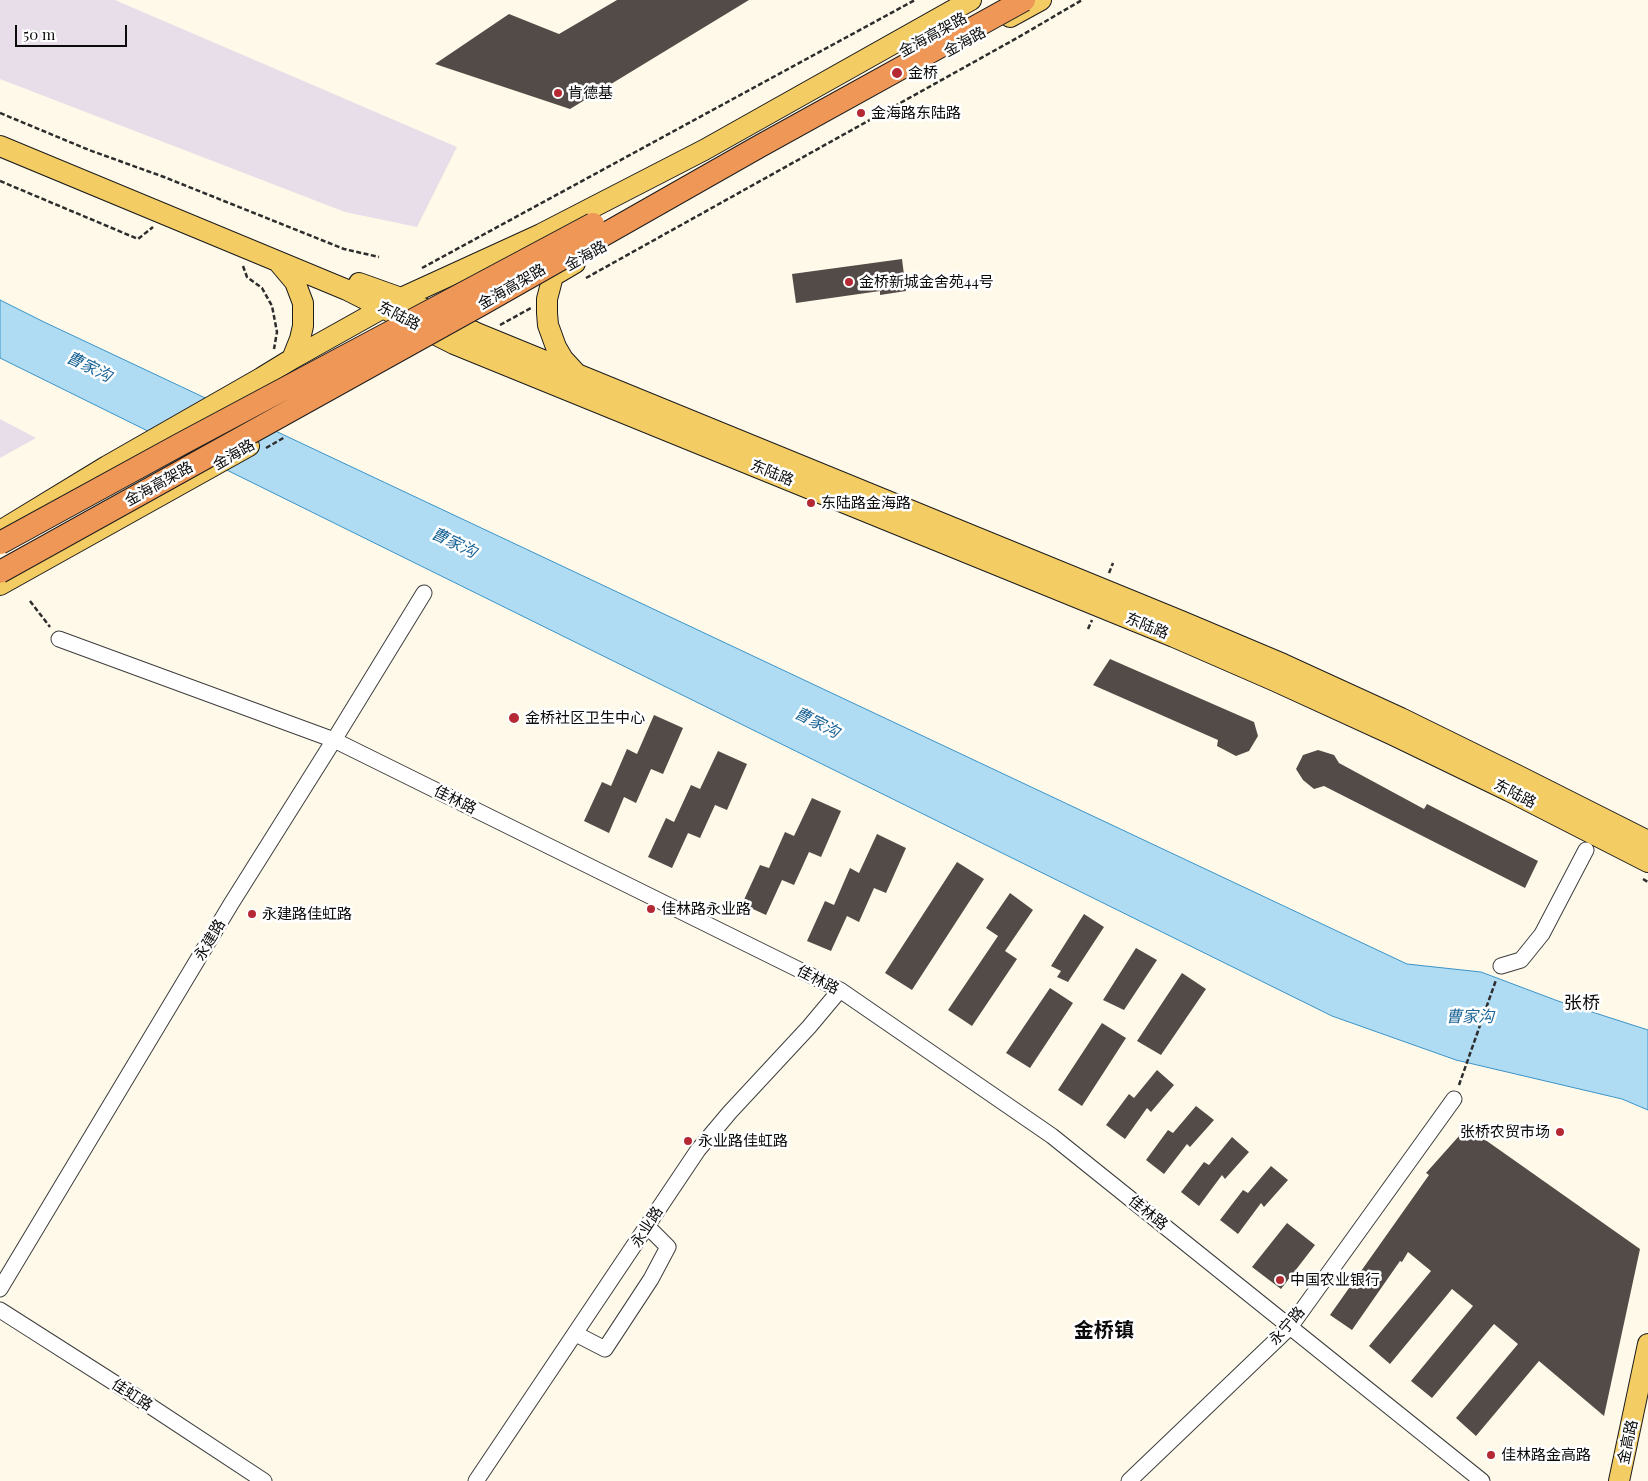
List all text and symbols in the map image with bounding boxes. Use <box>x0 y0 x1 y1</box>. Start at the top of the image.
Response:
street label: 金海高架路 <box>896 9 970 61</box>
scale bar <box>18 15 130 47</box>
street label: 金海路 <box>941 23 989 61</box>
text: 50 m <box>23 24 55 44</box>
place label: 金桥 <box>908 64 938 82</box>
marker: 金桥 <box>890 66 904 80</box>
place label: 肯德基 <box>568 84 613 102</box>
marker: 肯德基 <box>552 87 564 99</box>
place label: 金海路东陆路 <box>871 104 961 122</box>
marker: 金海路东陆路 <box>855 107 867 119</box>
street label: 金海路 <box>562 237 610 275</box>
street label: 金海高架路 <box>475 260 549 314</box>
place label: 金桥新城金舍苑44号 <box>859 273 994 291</box>
marker: 金桥新城金舍苑44号 <box>843 276 855 288</box>
street label: 东陆路 <box>375 298 423 334</box>
water label: 曹家沟 <box>63 348 115 386</box>
street label: 金海路 <box>210 436 258 474</box>
street label: 东陆路 <box>748 456 796 490</box>
street label: 金海高架路 <box>122 458 196 510</box>
place label: 东陆路金海路 <box>821 494 911 512</box>
marker: 东陆路金海路 <box>805 497 817 509</box>
water label: 曹家沟 <box>428 524 480 562</box>
street label: 东陆路 <box>1123 609 1171 643</box>
water label: 曹家沟 <box>791 704 843 742</box>
place label: 金桥社区卫生中心 <box>525 709 645 727</box>
marker: 金桥社区卫生中心 <box>507 711 521 725</box>
street label: 东陆路 <box>1491 776 1539 812</box>
street label: 佳林路 <box>431 782 479 818</box>
place label: 佳林路永业路 <box>661 900 751 918</box>
marker: 佳林路永业路 <box>645 903 657 915</box>
place label: 永建路佳虹路 <box>262 905 352 923</box>
marker: 永建路佳虹路 <box>246 908 258 920</box>
street label: 永建路 <box>191 916 229 964</box>
street label: 佳林路 <box>794 962 842 998</box>
district label: 张桥 <box>1564 992 1600 1014</box>
water label: 曹家沟 <box>1446 1007 1494 1027</box>
place label: 张桥农贸市场 <box>1460 1123 1550 1141</box>
marker: 张桥农贸市场 <box>1554 1126 1566 1138</box>
place label: 永业路佳虹路 <box>698 1132 788 1150</box>
marker: 永业路佳虹路 <box>682 1135 694 1147</box>
street label: 佳林路 <box>1125 1192 1171 1234</box>
street label: 永业路 <box>627 1203 667 1251</box>
place label: 中国农业银行 <box>1290 1271 1380 1289</box>
marker: 中国农业银行 <box>1274 1274 1286 1286</box>
street label: 永宁路 <box>1265 1303 1309 1349</box>
district label: 金桥镇 <box>1074 1319 1134 1343</box>
street label: 佳虹路 <box>108 1375 156 1415</box>
street label: 金高路 <box>1615 1418 1641 1466</box>
place label: 佳林路金高路 <box>1501 1446 1591 1464</box>
marker: 佳林路金高路 <box>1485 1449 1497 1461</box>

